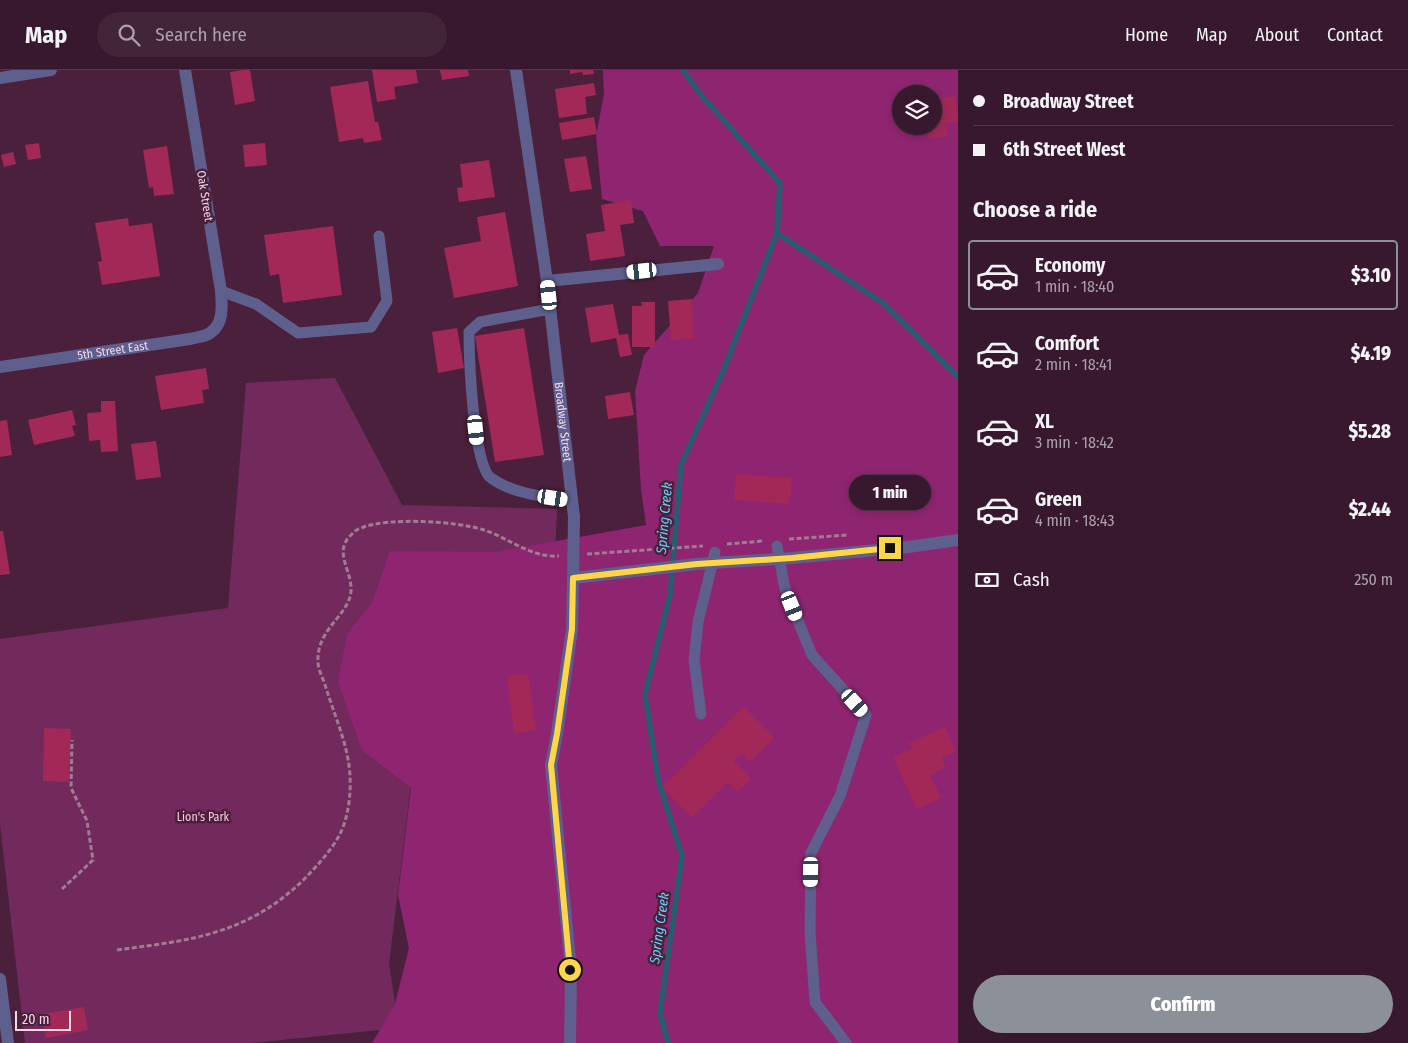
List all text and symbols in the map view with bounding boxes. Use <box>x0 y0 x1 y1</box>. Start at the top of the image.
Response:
search box <box>97 12 447 57</box>
text: Map <box>25 21 67 49</box>
icon: search <box>115 21 143 49</box>
text: Search here <box>155 23 247 46</box>
text: Home <box>1125 24 1168 46</box>
text: Map <box>1196 24 1227 46</box>
text: About <box>1255 24 1299 46</box>
text: Contact <box>1327 24 1383 46</box>
map controls <box>892 85 942 135</box>
button: layers <box>892 85 942 135</box>
text: Broadway Street <box>1003 90 1134 113</box>
text: 6th Street West <box>1003 138 1126 161</box>
street label: Oak Street <box>194 170 216 222</box>
text: Choose a ride <box>973 196 1097 223</box>
icon: car <box>975 253 1020 298</box>
text: Economy <box>1035 254 1105 277</box>
car <box>626 262 657 280</box>
text: $3.10 <box>1351 264 1391 287</box>
text: 1 min · 18:40 <box>1035 277 1114 296</box>
car <box>539 279 558 311</box>
icon: car <box>975 331 1020 376</box>
text: Comfort <box>1035 332 1099 355</box>
street label: 5th Street East <box>77 338 149 362</box>
text: $4.19 <box>1351 342 1391 365</box>
text: 2 min · 18:41 <box>1035 355 1112 374</box>
street label: Broadway Street <box>552 381 575 462</box>
icon: car <box>975 409 1020 454</box>
text: XL <box>1035 410 1054 433</box>
car <box>466 414 485 446</box>
text: $5.28 <box>1348 420 1391 443</box>
text: 3 min · 18:42 <box>1035 433 1114 452</box>
callout: 1 min <box>849 476 931 510</box>
water label: Spring Creek <box>653 481 676 556</box>
text: 1 min <box>873 483 907 502</box>
icon: car <box>975 487 1020 532</box>
car <box>537 488 568 508</box>
text: Green <box>1035 488 1082 511</box>
text: $2.44 <box>1349 498 1391 521</box>
text: 4 min · 18:43 <box>1035 511 1114 530</box>
route end <box>879 537 901 559</box>
icon: cash <box>973 566 1001 594</box>
text: Cash <box>1013 568 1050 591</box>
text: 250 m <box>1354 570 1393 589</box>
car <box>779 589 804 623</box>
car <box>839 687 870 719</box>
park label: Lion's Park <box>177 810 230 824</box>
car <box>803 857 818 887</box>
water label: Spring Creek <box>646 891 673 966</box>
route start <box>559 959 581 981</box>
button: Confirm <box>973 975 1393 1033</box>
scale bar <box>15 1008 71 1031</box>
text: 20 m <box>22 1011 50 1028</box>

